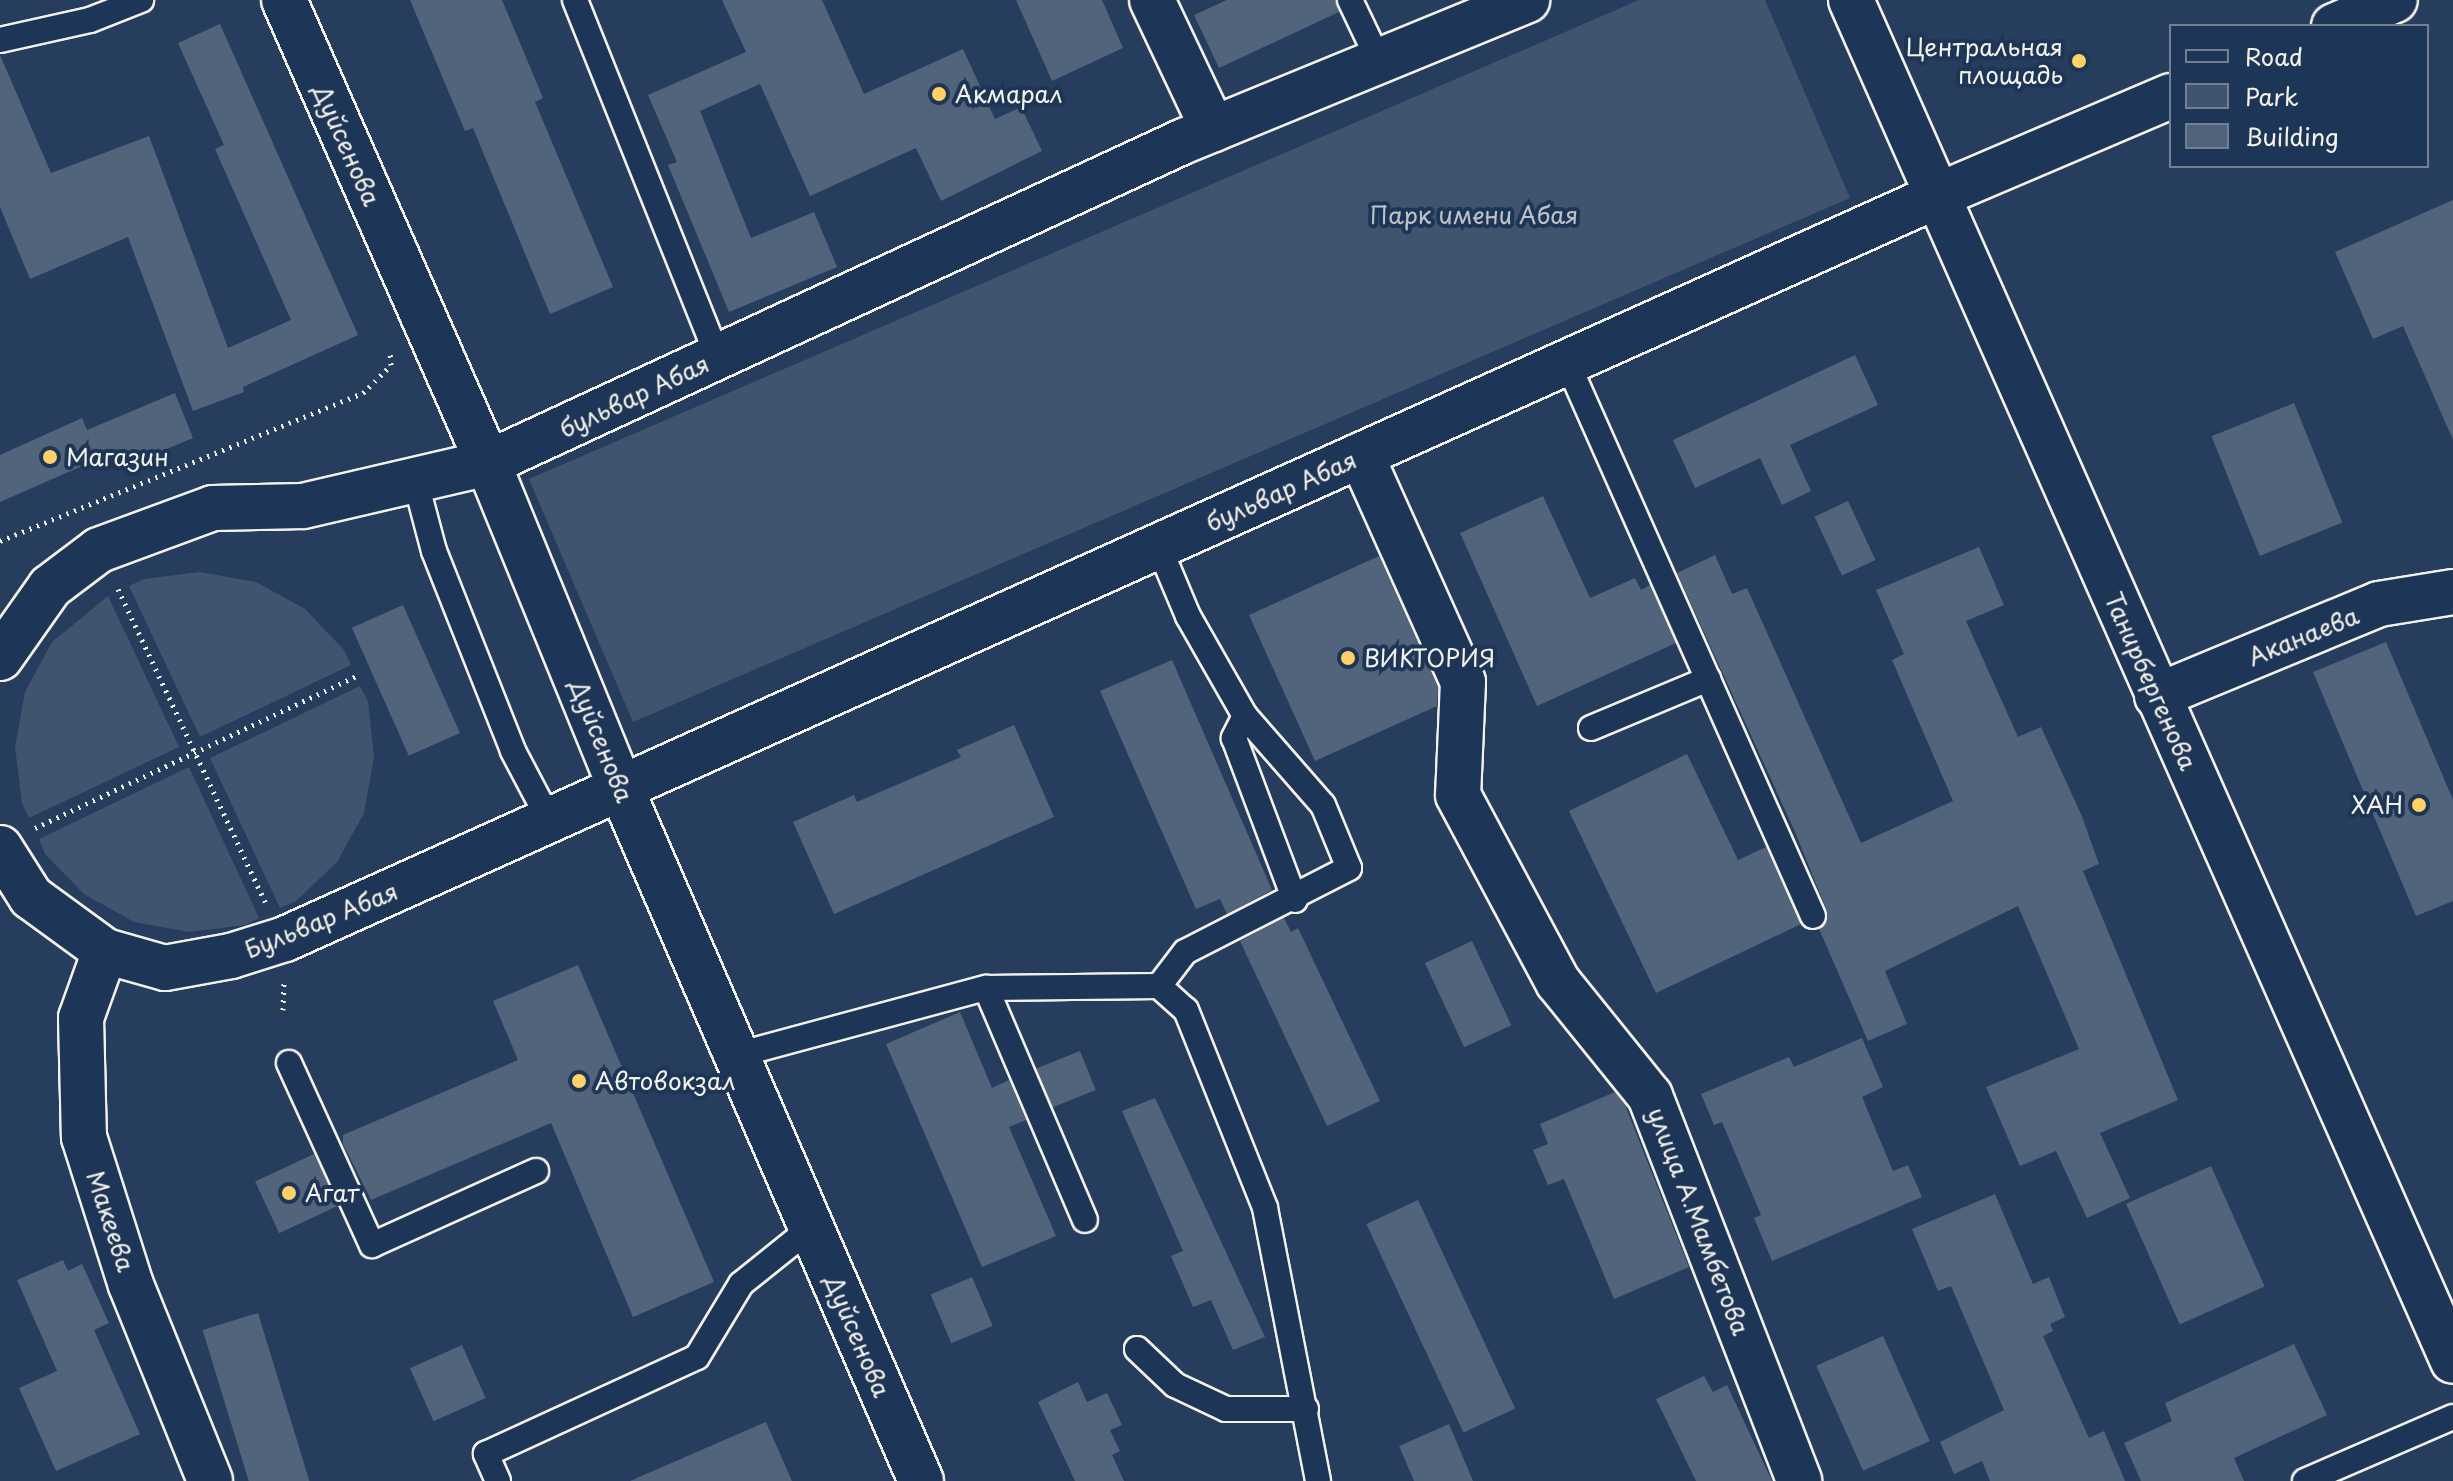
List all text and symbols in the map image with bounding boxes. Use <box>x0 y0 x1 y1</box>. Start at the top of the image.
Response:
legend <box>2169 24 2429 168</box>
place label: Центральная площадь <box>1906 33 2063 89</box>
text: Road <box>2245 38 2303 74</box>
marker: Центральная площадь <box>2070 52 2088 70</box>
text: Park <box>2245 78 2299 114</box>
street label: Дуйсенова <box>308 80 386 210</box>
place label: Акмарал <box>955 80 1062 108</box>
marker: Акмарал <box>930 85 948 103</box>
text: Building <box>2245 118 2339 154</box>
park label: Парк имени Абая <box>1368 201 1580 229</box>
street label: бульвар Абая <box>554 348 714 444</box>
place label: Магазин <box>66 443 169 471</box>
street label: бульвар Абая <box>1201 445 1361 537</box>
marker: Магазин <box>41 448 59 466</box>
street label: Танирбергенова <box>2099 588 2203 774</box>
street label: Аканаева <box>2243 601 2363 671</box>
place label: ВИКТОРИЯ <box>1364 644 1495 672</box>
marker: ВИКТОРИЯ <box>1339 649 1357 667</box>
street label: Дуйсенова <box>564 676 640 806</box>
place label: ХАН <box>2351 791 2403 819</box>
marker: ХАН <box>2410 796 2428 814</box>
street label: Бульвар Абая <box>240 876 402 964</box>
place label: Автовокзал <box>595 1067 735 1095</box>
marker: Автовокзал <box>570 1072 588 1090</box>
street label: улица А.Мамбетова <box>1642 1103 1756 1339</box>
street label: Макеева <box>81 1167 141 1275</box>
place label: Агат <box>305 1179 359 1207</box>
marker: Агат <box>280 1184 298 1202</box>
street label: Дуйсенова <box>819 1271 897 1401</box>

